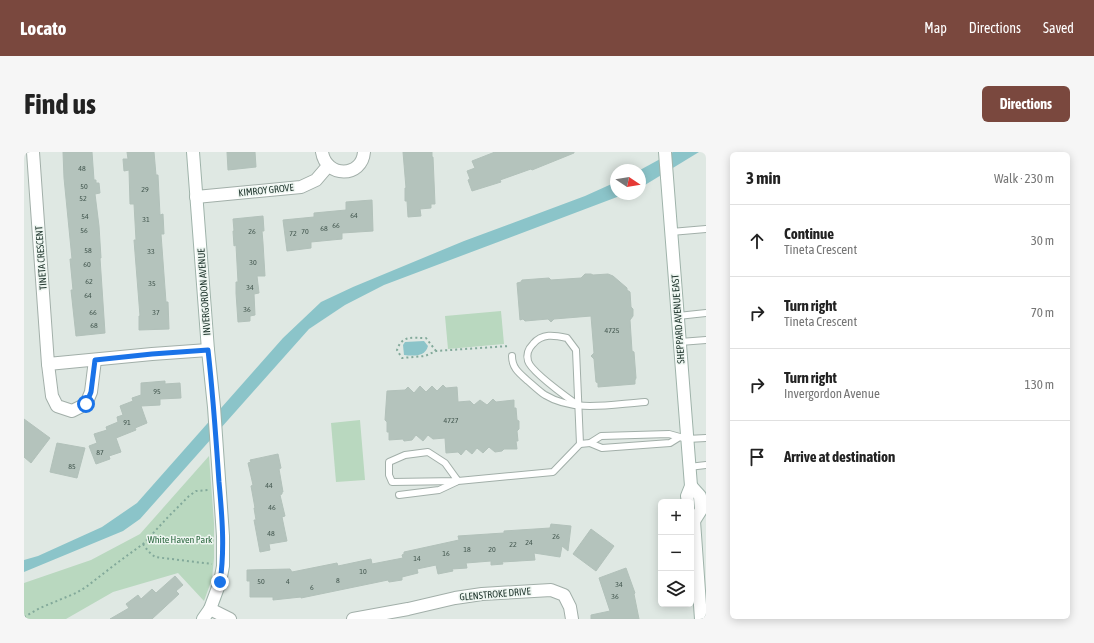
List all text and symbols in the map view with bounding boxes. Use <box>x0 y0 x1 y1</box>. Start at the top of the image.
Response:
text: Locato <box>20 17 66 39</box>
text: Map <box>924 20 947 36</box>
text: Directions <box>969 20 1021 36</box>
text: Saved <box>1043 20 1074 36</box>
button: Directions <box>982 86 1070 122</box>
text: Find us <box>24 88 96 120</box>
house number: 48 <box>78 164 86 173</box>
north arrow <box>610 164 646 200</box>
text: 3 min <box>746 168 781 188</box>
text: Walk · 230 m <box>994 171 1054 186</box>
house number: 50 <box>80 182 88 191</box>
street label: KIMROY GROVE <box>238 182 295 198</box>
house number: 29 <box>141 185 149 194</box>
house number: 52 <box>79 194 87 203</box>
house number: 64 <box>350 211 358 220</box>
house number: 54 <box>81 212 89 221</box>
house number: 31 <box>142 215 150 224</box>
house number: 66 <box>332 221 340 230</box>
house number: 68 <box>320 224 328 233</box>
street label: TINETA CRESCENT <box>33 225 49 290</box>
text: Continue <box>784 225 834 242</box>
house number: 56 <box>80 226 88 235</box>
house number: 26 <box>248 227 256 236</box>
house number: 70 <box>301 227 309 236</box>
house number: 72 <box>289 229 297 238</box>
icon: ahead <box>746 230 768 252</box>
text: 30 m <box>1031 233 1054 248</box>
text: Tineta Crescent <box>784 242 857 257</box>
house number: 58 <box>84 246 92 255</box>
house number: 33 <box>147 247 155 256</box>
street label: INVERGORDON AVENUE <box>195 247 213 336</box>
house number: 30 <box>249 258 257 267</box>
house number: 60 <box>83 260 91 269</box>
street label: SHEPPARD AVENUE EAST <box>669 273 687 364</box>
house number: 62 <box>85 277 93 286</box>
house number: 35 <box>148 279 156 288</box>
house number: 34 <box>246 283 254 292</box>
house number: 64 <box>84 291 92 300</box>
text: Turn right <box>784 297 837 314</box>
icon: right <box>746 302 768 324</box>
house number: 36 <box>243 305 251 314</box>
text: 70 m <box>1031 305 1054 320</box>
house number: 66 <box>89 308 97 317</box>
house number: 37 <box>152 308 160 317</box>
text: Tineta Crescent <box>784 314 857 329</box>
house number: 68 <box>90 321 98 330</box>
house number: 4725 <box>604 326 620 335</box>
text: Turn right <box>784 369 837 386</box>
icon: right <box>746 374 768 396</box>
text: 130 m <box>1025 377 1054 392</box>
text: Invergordon Avenue <box>784 386 880 401</box>
house number: 95 <box>153 387 161 396</box>
route start <box>77 395 95 413</box>
house number: 4727 <box>443 416 459 425</box>
house number: 91 <box>123 418 131 427</box>
icon: arrive <box>746 446 768 468</box>
house number: 87 <box>96 448 104 457</box>
text: Arrive at destination <box>784 448 895 465</box>
house number: 85 <box>68 462 76 471</box>
house number: 44 <box>265 481 273 490</box>
map controls <box>658 499 694 607</box>
button: + <box>658 499 694 535</box>
house number: 46 <box>268 503 276 512</box>
house number: 48 <box>267 529 275 538</box>
house number: 26 <box>552 532 560 541</box>
park label: White Haven Park <box>147 534 213 545</box>
button: − <box>658 535 694 571</box>
house number: 24 <box>525 538 533 547</box>
house number: 22 <box>509 540 517 549</box>
house number: 18 <box>463 545 471 554</box>
house number: 20 <box>488 545 496 554</box>
house number: 16 <box>442 549 450 558</box>
house number: 14 <box>413 554 421 563</box>
house number: 10 <box>359 567 367 576</box>
button: layers <box>658 571 694 607</box>
route end <box>211 573 229 591</box>
house number: 8 <box>336 576 340 585</box>
house number: 50 <box>257 577 265 586</box>
house number: 4 <box>286 577 290 586</box>
house number: 34 <box>615 580 623 589</box>
house number: 6 <box>310 583 314 592</box>
street label: GLENSTROKE DRIVE <box>459 585 532 603</box>
house number: 36 <box>611 592 619 601</box>

